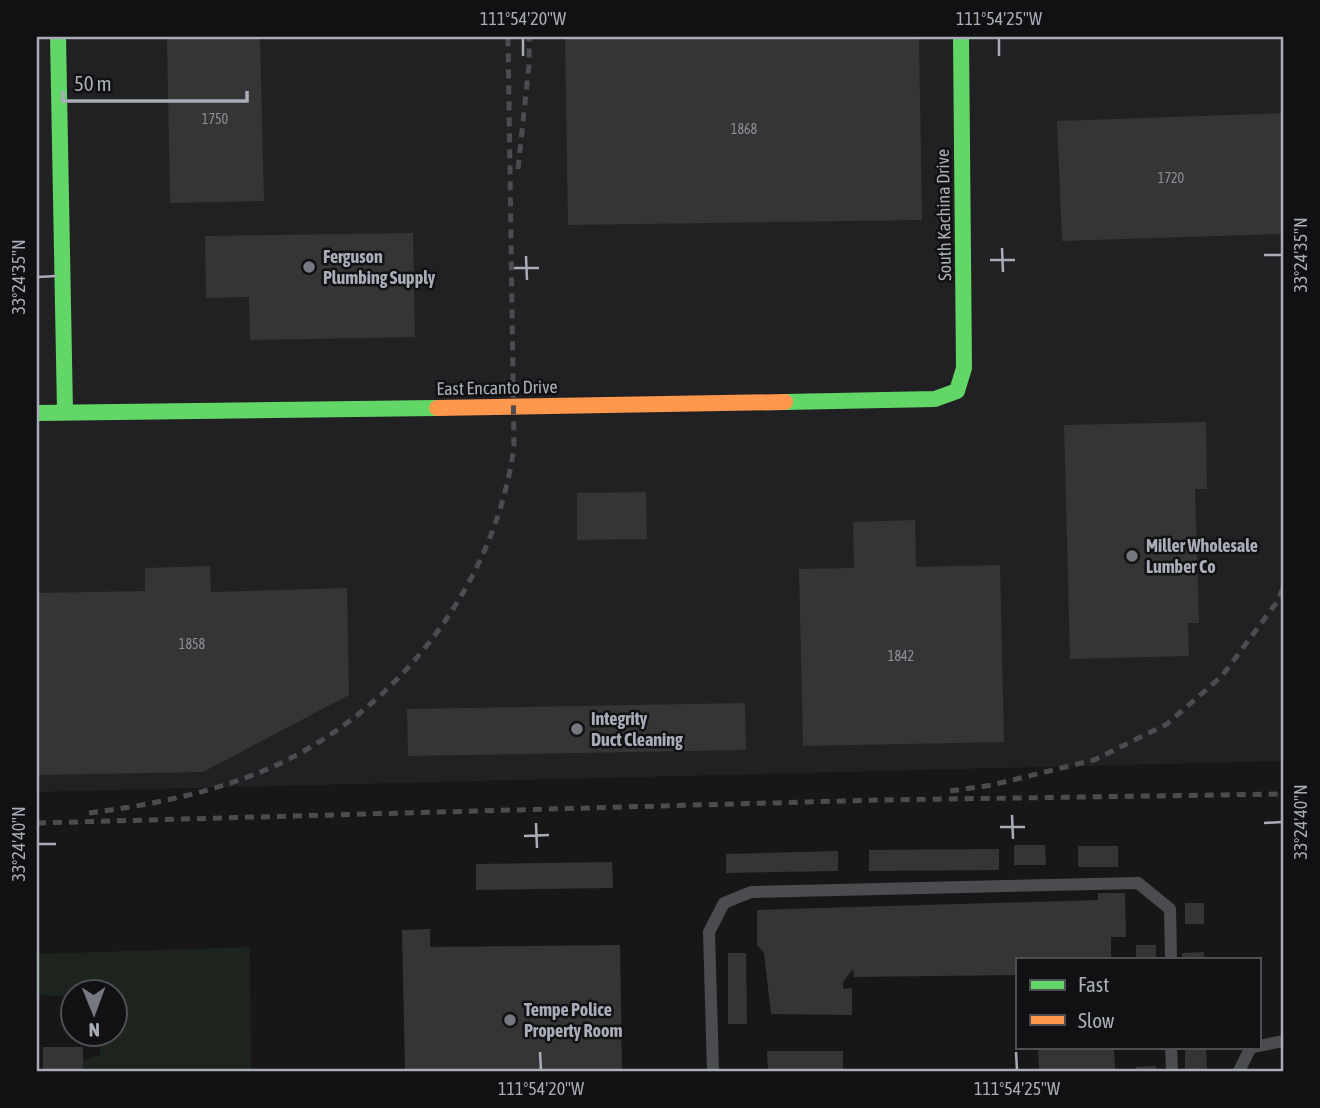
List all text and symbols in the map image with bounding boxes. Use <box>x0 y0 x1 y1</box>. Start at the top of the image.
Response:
text: 111°54'20"W <box>480 8 566 29</box>
text: 111°54'25"W <box>956 8 1042 29</box>
scale bar <box>63 60 247 104</box>
text: 50 m <box>74 71 112 95</box>
house number: 1750 <box>202 111 229 127</box>
house number: 1868 <box>731 121 758 137</box>
street label: South Kachina Drive <box>932 149 955 281</box>
house number: 1720 <box>1158 170 1185 186</box>
text: 33°24'35"N <box>1290 217 1311 293</box>
text: 33°24'35"N <box>8 239 29 315</box>
place label: Ferguson Plumbing Supply <box>323 246 436 288</box>
marker: Ferguson Plumbing Supply <box>301 259 317 275</box>
street label: East Encanto Drive <box>436 376 558 399</box>
place label: Miller Wholesale Lumber Co <box>1146 535 1258 577</box>
marker: Miller Wholesale Lumber Co <box>1124 548 1140 564</box>
house number: 1858 <box>179 636 206 652</box>
house number: 1842 <box>888 648 914 664</box>
place label: Integrity Duct Cleaning <box>591 708 683 750</box>
marker: Integrity Duct Cleaning <box>569 721 585 737</box>
text: 33°24'40"N <box>1290 784 1311 860</box>
text: 33°24'40"N <box>8 806 29 882</box>
legend <box>1016 958 1260 1048</box>
text: Fast <box>1078 972 1109 996</box>
north arrow <box>60 978 130 1048</box>
place label: Tempe Police Property Room <box>524 999 622 1041</box>
text: Slow <box>1078 1008 1115 1032</box>
marker: Tempe Police Property Room <box>502 1012 518 1028</box>
text: N <box>88 1019 100 1041</box>
text: 111°54'20"W <box>498 1078 584 1099</box>
text: 111°54'25"W <box>974 1078 1060 1099</box>

